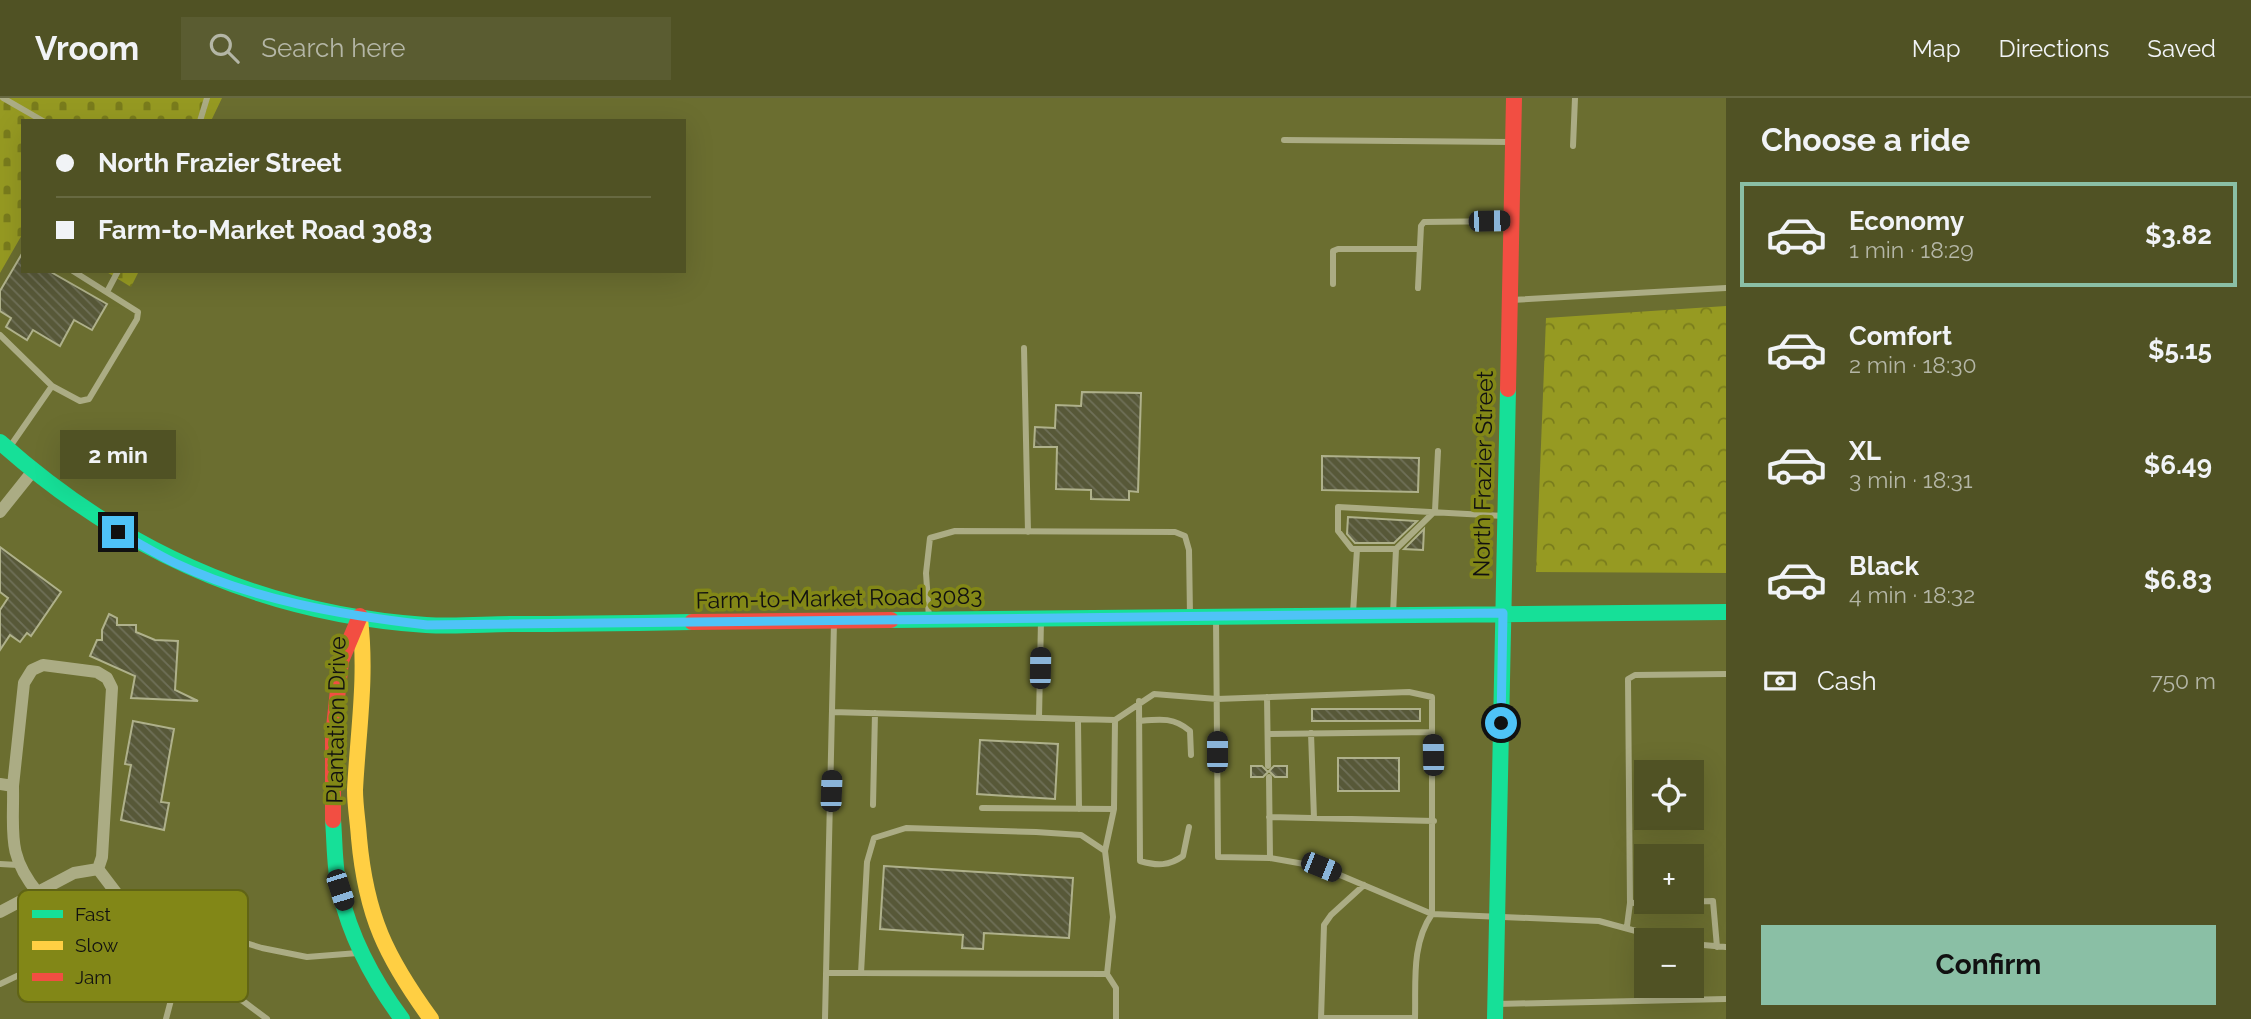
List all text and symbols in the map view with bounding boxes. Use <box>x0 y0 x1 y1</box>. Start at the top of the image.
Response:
search box <box>181 17 671 80</box>
text: Vroom <box>35 29 139 68</box>
icon: search <box>205 29 243 67</box>
text: Search here <box>261 33 406 63</box>
text: Map <box>1912 34 1961 63</box>
text: Directions <box>1999 34 2109 63</box>
text: Saved <box>2147 34 2216 63</box>
text: Choose a ride <box>1761 121 1970 158</box>
text: North Frazier Street <box>98 148 342 178</box>
icon: car <box>1765 203 1828 266</box>
text: Economy <box>1849 206 1964 236</box>
car <box>1468 210 1511 232</box>
text: Farm-to-Market Road 3083 <box>98 215 432 245</box>
text: $3.82 <box>2145 220 2212 250</box>
text: 1 min · 18:29 <box>1849 236 1974 263</box>
icon: car <box>1765 318 1828 381</box>
text: Comfort <box>1849 321 1952 351</box>
text: $5.15 <box>2148 335 2212 365</box>
text: 2 min · 18:30 <box>1849 351 1977 378</box>
street label: North Frazier Street <box>1467 370 1498 577</box>
callout: 2 min <box>60 430 176 480</box>
icon: car <box>1765 433 1828 496</box>
text: XL <box>1849 436 1881 466</box>
text: 2 min <box>88 441 148 468</box>
text: $6.49 <box>2144 450 2212 480</box>
text: 3 min · 18:31 <box>1849 466 1973 493</box>
route end <box>102 516 134 548</box>
icon: car <box>1765 548 1828 611</box>
text: Black <box>1849 551 1919 581</box>
text: $6.83 <box>2144 565 2212 595</box>
street label: Farm-to-Market Road 3083 <box>695 581 983 614</box>
text: 4 min · 18:32 <box>1849 581 1975 608</box>
street label: Plantation Drive <box>321 636 350 804</box>
car <box>1030 647 1051 689</box>
icon: cash <box>1761 662 1799 700</box>
text: Cash <box>1817 666 1877 696</box>
text: 750 m <box>2150 667 2216 694</box>
route start <box>1485 707 1517 739</box>
car <box>1207 731 1228 773</box>
car <box>1423 734 1444 776</box>
map controls <box>1634 760 1704 998</box>
button: locate <box>1634 760 1704 830</box>
car <box>820 770 843 812</box>
button: + <box>1634 844 1704 914</box>
car <box>1298 849 1345 885</box>
car <box>324 867 357 913</box>
legend <box>18 890 248 1002</box>
text: Fast <box>75 903 111 925</box>
button: Confirm <box>1761 925 2216 1005</box>
button: − <box>1634 928 1704 998</box>
text: Slow <box>75 934 119 956</box>
text: Jam <box>75 966 112 988</box>

